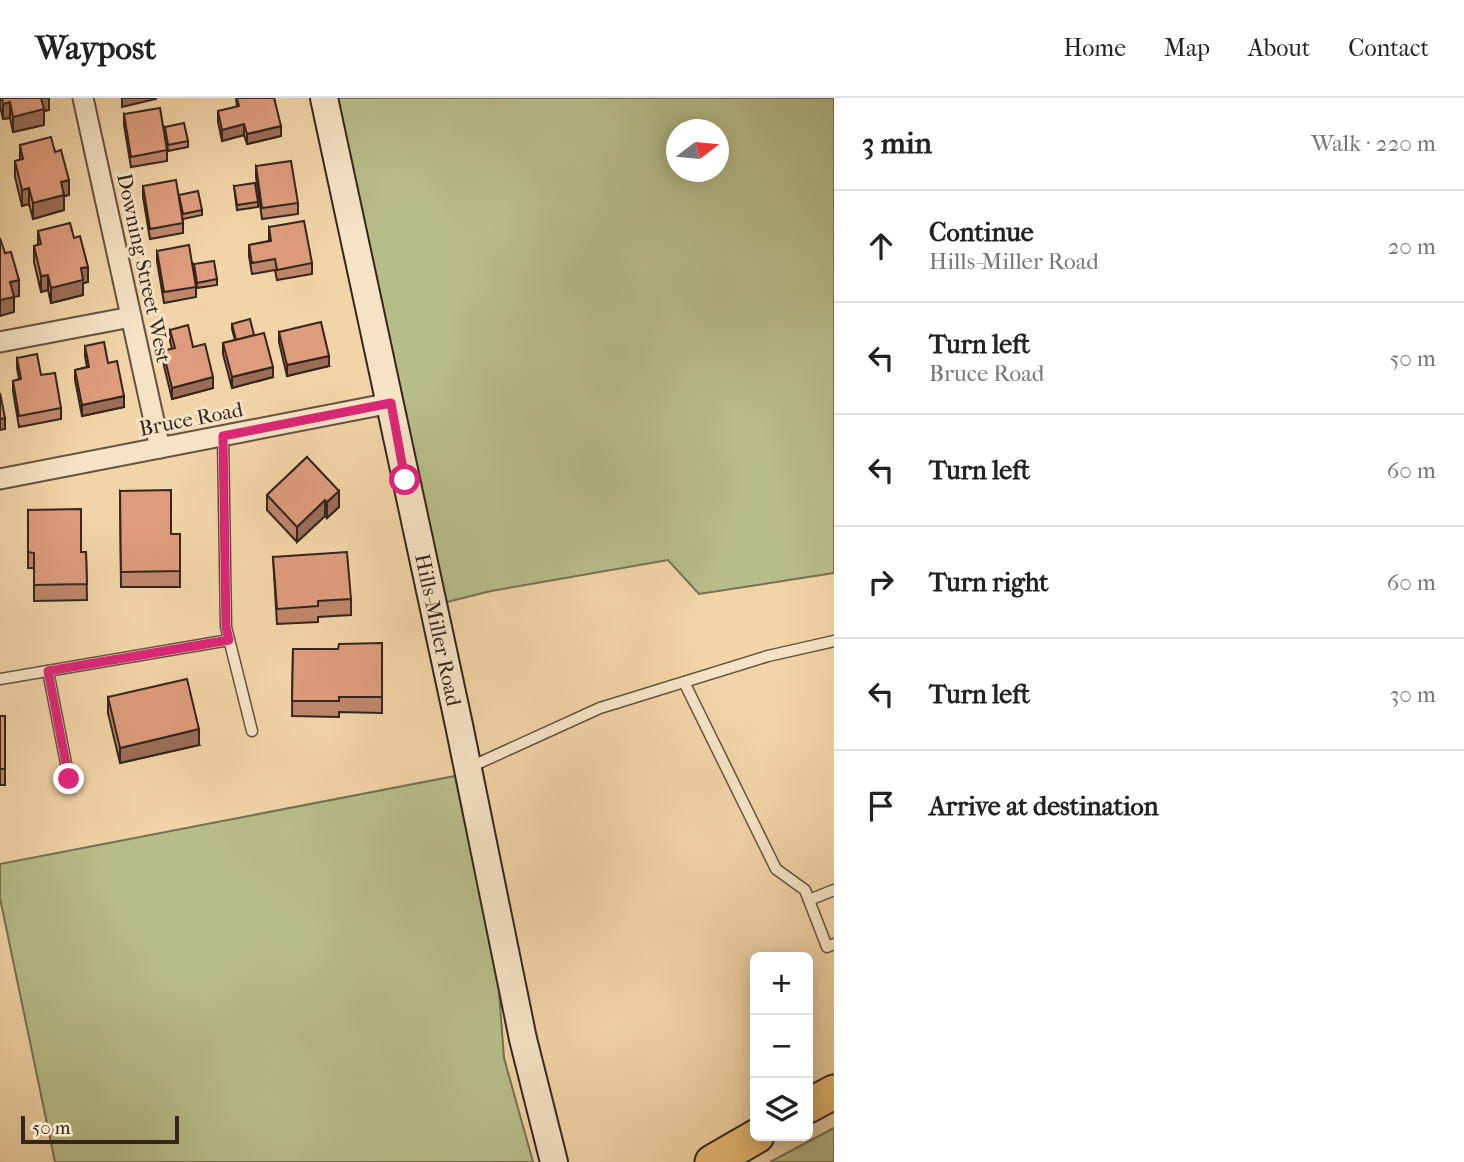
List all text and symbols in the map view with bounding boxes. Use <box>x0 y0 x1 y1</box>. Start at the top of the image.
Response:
text: Waypost <box>35 29 156 68</box>
text: Home <box>1064 34 1126 62</box>
text: Map <box>1164 34 1210 62</box>
text: About <box>1248 34 1310 62</box>
text: Contact <box>1348 34 1429 62</box>
north arrow <box>666 119 729 182</box>
text: 3 min <box>862 126 932 161</box>
text: Walk · 220 m <box>1311 130 1436 157</box>
street label: Downing Street West <box>112 171 176 365</box>
text: Continue <box>929 217 1034 248</box>
icon: ahead <box>862 227 900 265</box>
text: 20 m <box>1387 233 1436 260</box>
text: Hills-Miller Road <box>929 248 1099 275</box>
text: Turn left <box>929 329 1030 360</box>
icon: left <box>862 339 900 377</box>
text: 50 m <box>1389 345 1436 372</box>
text: Bruce Road <box>929 360 1044 387</box>
street label: Bruce Road <box>137 397 246 441</box>
icon: left <box>862 451 900 489</box>
text: Turn left <box>929 455 1030 486</box>
text: 60 m <box>1387 457 1436 484</box>
route start <box>389 464 420 495</box>
street label: Hills-Miller Road <box>410 552 466 709</box>
icon: right <box>862 563 900 601</box>
text: Turn right <box>929 567 1049 598</box>
text: 60 m <box>1387 569 1436 596</box>
icon: left <box>862 675 900 713</box>
text: Turn left <box>929 679 1030 710</box>
text: 30 m <box>1390 681 1436 708</box>
route end <box>53 763 84 794</box>
icon: arrive <box>862 787 900 825</box>
text: Arrive at destination <box>929 791 1159 822</box>
map controls <box>750 952 813 1141</box>
button: + <box>750 952 813 1015</box>
button: − <box>750 1015 813 1078</box>
button: layers <box>750 1078 813 1141</box>
scale bar <box>21 1113 178 1145</box>
text: 50 m <box>32 1117 71 1139</box>

